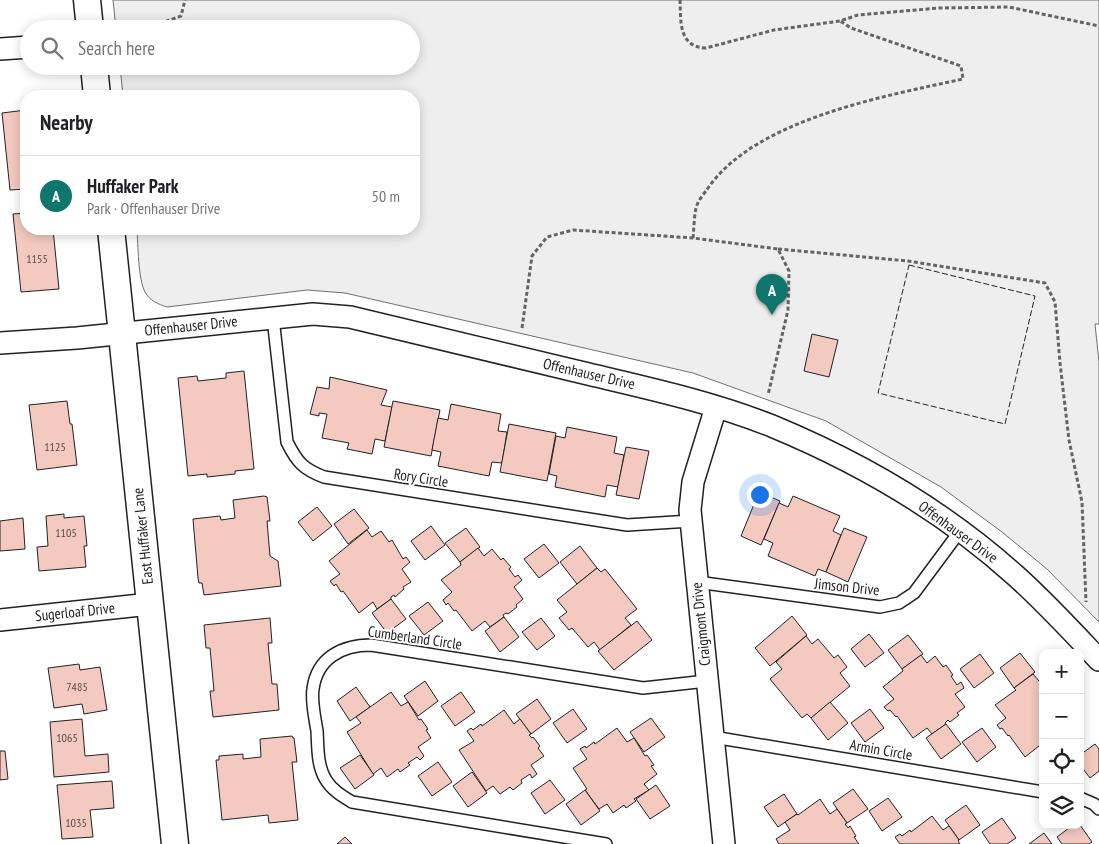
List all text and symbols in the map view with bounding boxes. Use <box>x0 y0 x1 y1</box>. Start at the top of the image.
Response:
search box <box>20 20 420 75</box>
icon: search <box>38 34 66 62</box>
text: Search here <box>78 36 155 60</box>
text: Nearby <box>40 109 93 136</box>
text: Huffaker Park <box>87 174 179 198</box>
text: A <box>52 186 60 206</box>
text: 50 m <box>372 186 400 206</box>
text: Park · Offenhauser Drive <box>87 198 220 218</box>
house number: 1155 <box>26 251 48 266</box>
pin: A <box>756 274 788 315</box>
street label: Offenhauser Drive <box>143 311 238 340</box>
street label: Offenhauser Drive <box>541 354 637 393</box>
house number: 1125 <box>44 439 66 454</box>
street label: Rory Circle <box>393 464 450 491</box>
your location <box>747 482 773 508</box>
street label: East Huffaker Lane <box>128 487 157 585</box>
street label: Offenhauser Drive <box>915 496 1002 567</box>
house number: 1105 <box>55 525 77 540</box>
street label: Jimson Drive <box>813 574 880 599</box>
street label: Craigmont Drive <box>687 581 714 667</box>
street label: Sugerloaf Drive <box>34 598 116 625</box>
street label: Cumberland Circle <box>367 622 463 654</box>
map controls <box>1039 649 1084 829</box>
button: + <box>1039 649 1084 694</box>
house number: 7485 <box>66 679 88 694</box>
button: − <box>1039 694 1084 739</box>
house number: 1065 <box>56 730 78 745</box>
street label: Armin Circle <box>848 735 914 764</box>
button: locate <box>1039 739 1084 784</box>
button: layers <box>1039 784 1084 829</box>
house number: 1035 <box>65 815 87 830</box>

